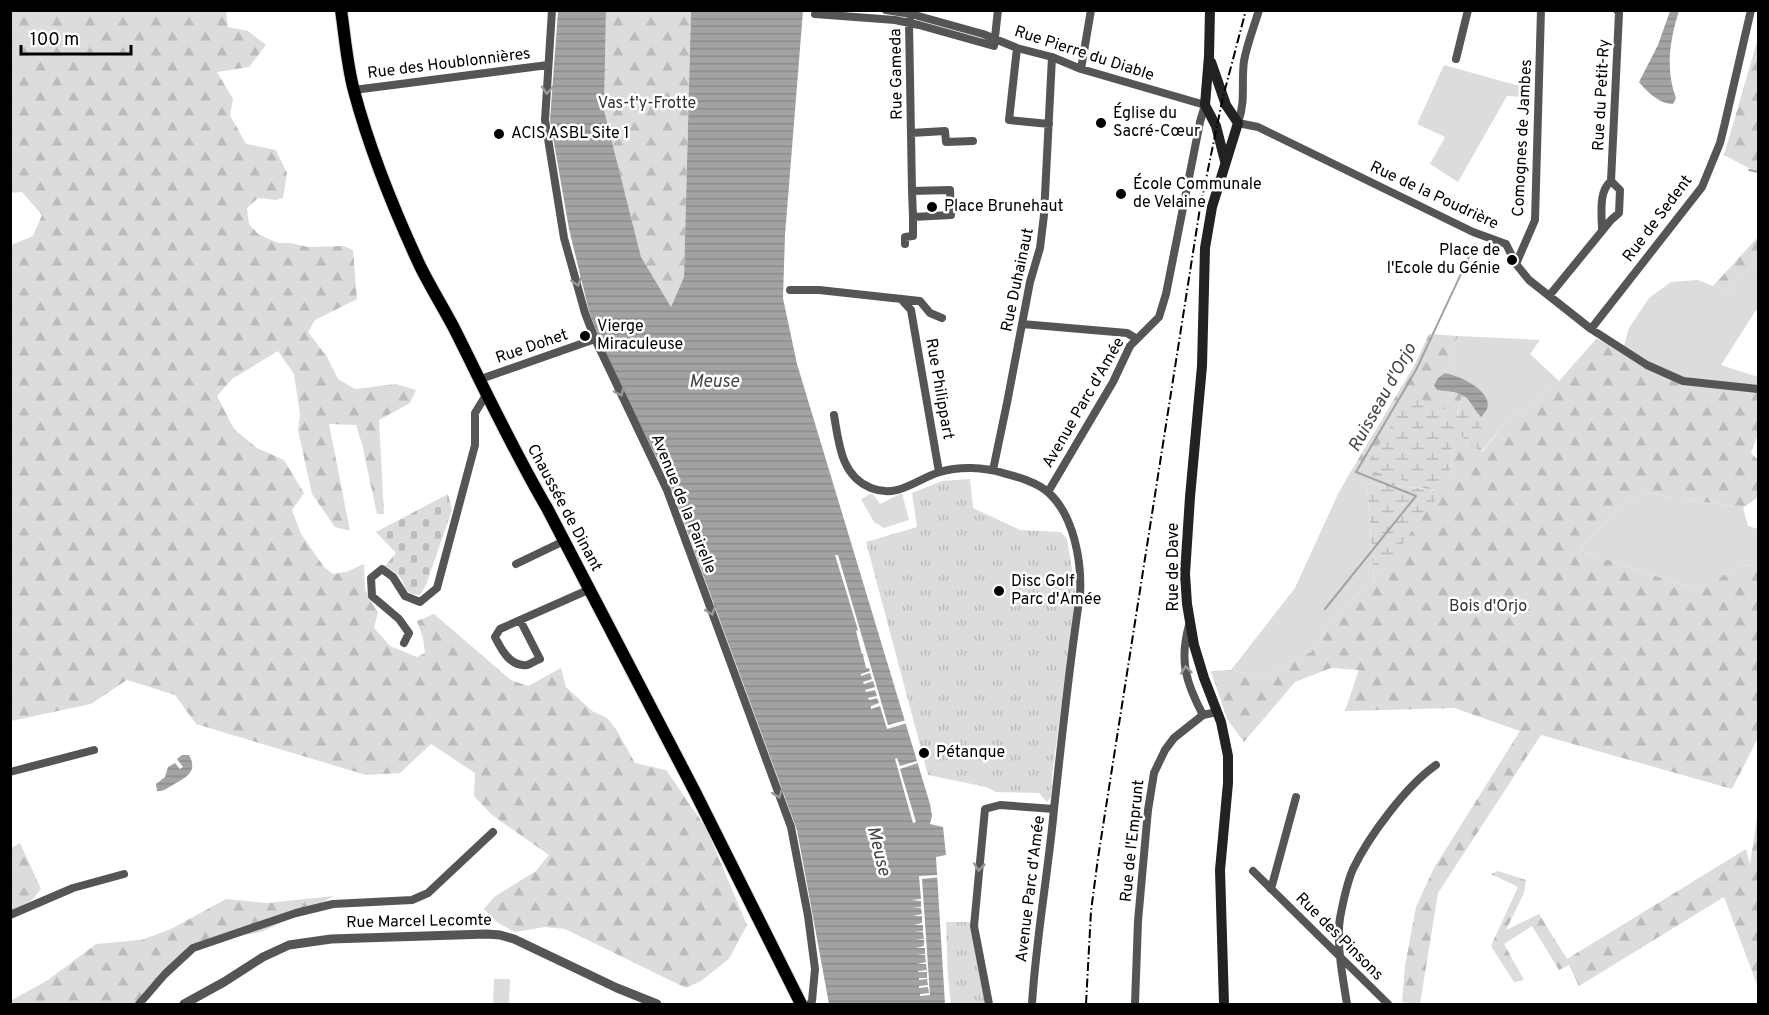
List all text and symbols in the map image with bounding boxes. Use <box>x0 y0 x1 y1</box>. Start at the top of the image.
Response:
scale bar <box>21 18 130 56</box>
street label: Rue Pierre du Diable <box>1012 22 1156 86</box>
street label: Rue Gameda <box>886 28 908 120</box>
text: 100 m <box>30 29 79 52</box>
street label: Rue du Petit-Ry <box>1589 38 1615 152</box>
street label: Rue des Houblonnières <box>366 44 532 84</box>
street label: Comognes de Jambes <box>1509 59 1537 217</box>
one-way arrow <box>541 85 554 94</box>
park label: Vas-t'y-Frotte <box>598 94 696 114</box>
place label: Église du Sacré-Cœur <box>1113 102 1200 142</box>
marker: Église du Sacré-Cœur <box>1094 116 1108 130</box>
place label: ACIS ASBL Site 1 <box>511 124 629 144</box>
marker: ACIS ASBL Site 1 <box>492 127 506 141</box>
street label: Rue de la Poudrière <box>1366 157 1502 235</box>
street label: Rue de Sedent <box>1619 172 1697 266</box>
place label: École Communale de Velaine <box>1133 173 1262 213</box>
marker: École Communale de Velaine <box>1114 187 1128 201</box>
place label: Place Brunehaut <box>944 197 1064 217</box>
marker: Place Brunehaut <box>925 200 939 214</box>
street label: Rue Duhainaut <box>997 226 1039 334</box>
place label: Place de l'Ecole du Génie <box>1387 241 1500 279</box>
marker: Place de l'Ecole du Génie <box>1505 253 1519 267</box>
one-way arrow <box>569 276 582 286</box>
place label: Vierge Miraculeuse <box>597 317 683 355</box>
street label: Rue Dohet <box>493 325 571 369</box>
marker: Vierge Miraculeuse <box>578 329 592 343</box>
street label: Avenue Parc d'Amée <box>1038 334 1130 472</box>
street label: Rue Philippart <box>920 337 958 441</box>
water label: Ruisseau d'Orjo <box>1344 339 1423 456</box>
water label: Meuse <box>689 371 740 394</box>
one-way arrow <box>613 386 625 397</box>
street label: Avenue de la Pairelle <box>646 431 720 577</box>
street label: Chaussée de Dinant <box>522 441 606 575</box>
street label: Rue de Dave <box>1164 523 1184 611</box>
place label: Disc Golf Parc d'Amée <box>1011 572 1101 610</box>
marker: Disc Golf Parc d'Amée <box>992 584 1006 598</box>
park label: Bois d'Orjo <box>1449 597 1527 617</box>
one-way arrow <box>703 605 716 616</box>
one-way arrow <box>1180 666 1193 675</box>
place label: Pétanque <box>936 743 1005 763</box>
marker: Pétanque <box>917 746 931 760</box>
street label: Rue de l'Emprunt <box>1117 779 1149 903</box>
one-way arrow <box>771 788 784 799</box>
street label: Avenue Parc d'Amée <box>1012 815 1050 963</box>
water label: Meuse <box>861 824 895 879</box>
one-way arrow <box>973 863 986 872</box>
street label: Rue des Pinsons <box>1291 889 1387 985</box>
street label: Rue Marcel Lecomte <box>346 911 492 933</box>

